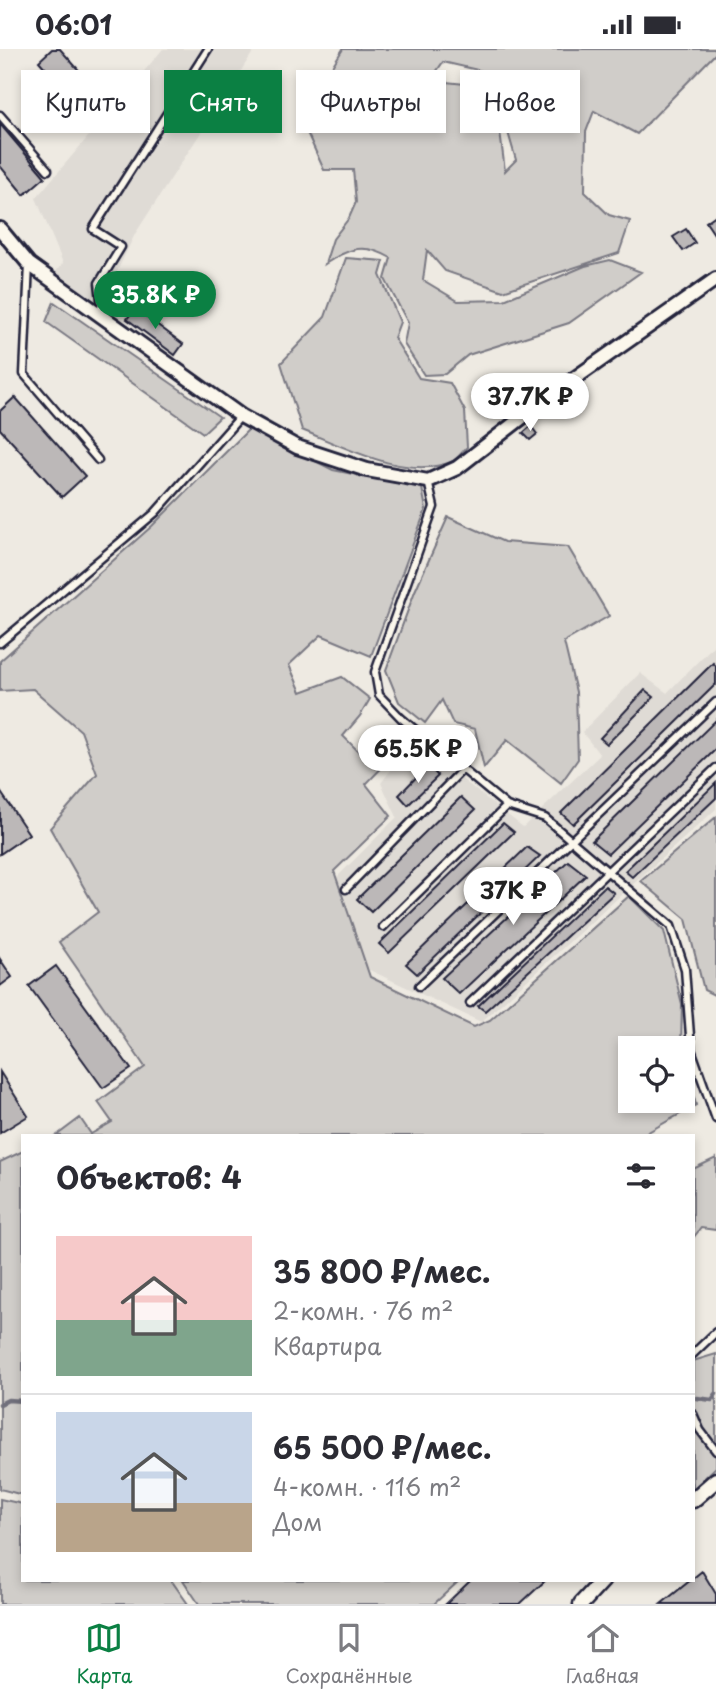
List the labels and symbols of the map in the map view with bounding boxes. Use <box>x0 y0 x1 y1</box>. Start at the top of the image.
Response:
pin: 35.8K ₽ <box>90 271 220 331</box>
pin: 37.7K ₽ <box>465 373 595 433</box>
pin: 65.5K ₽ <box>353 725 483 785</box>
pin: 37K ₽ <box>464 867 562 927</box>

